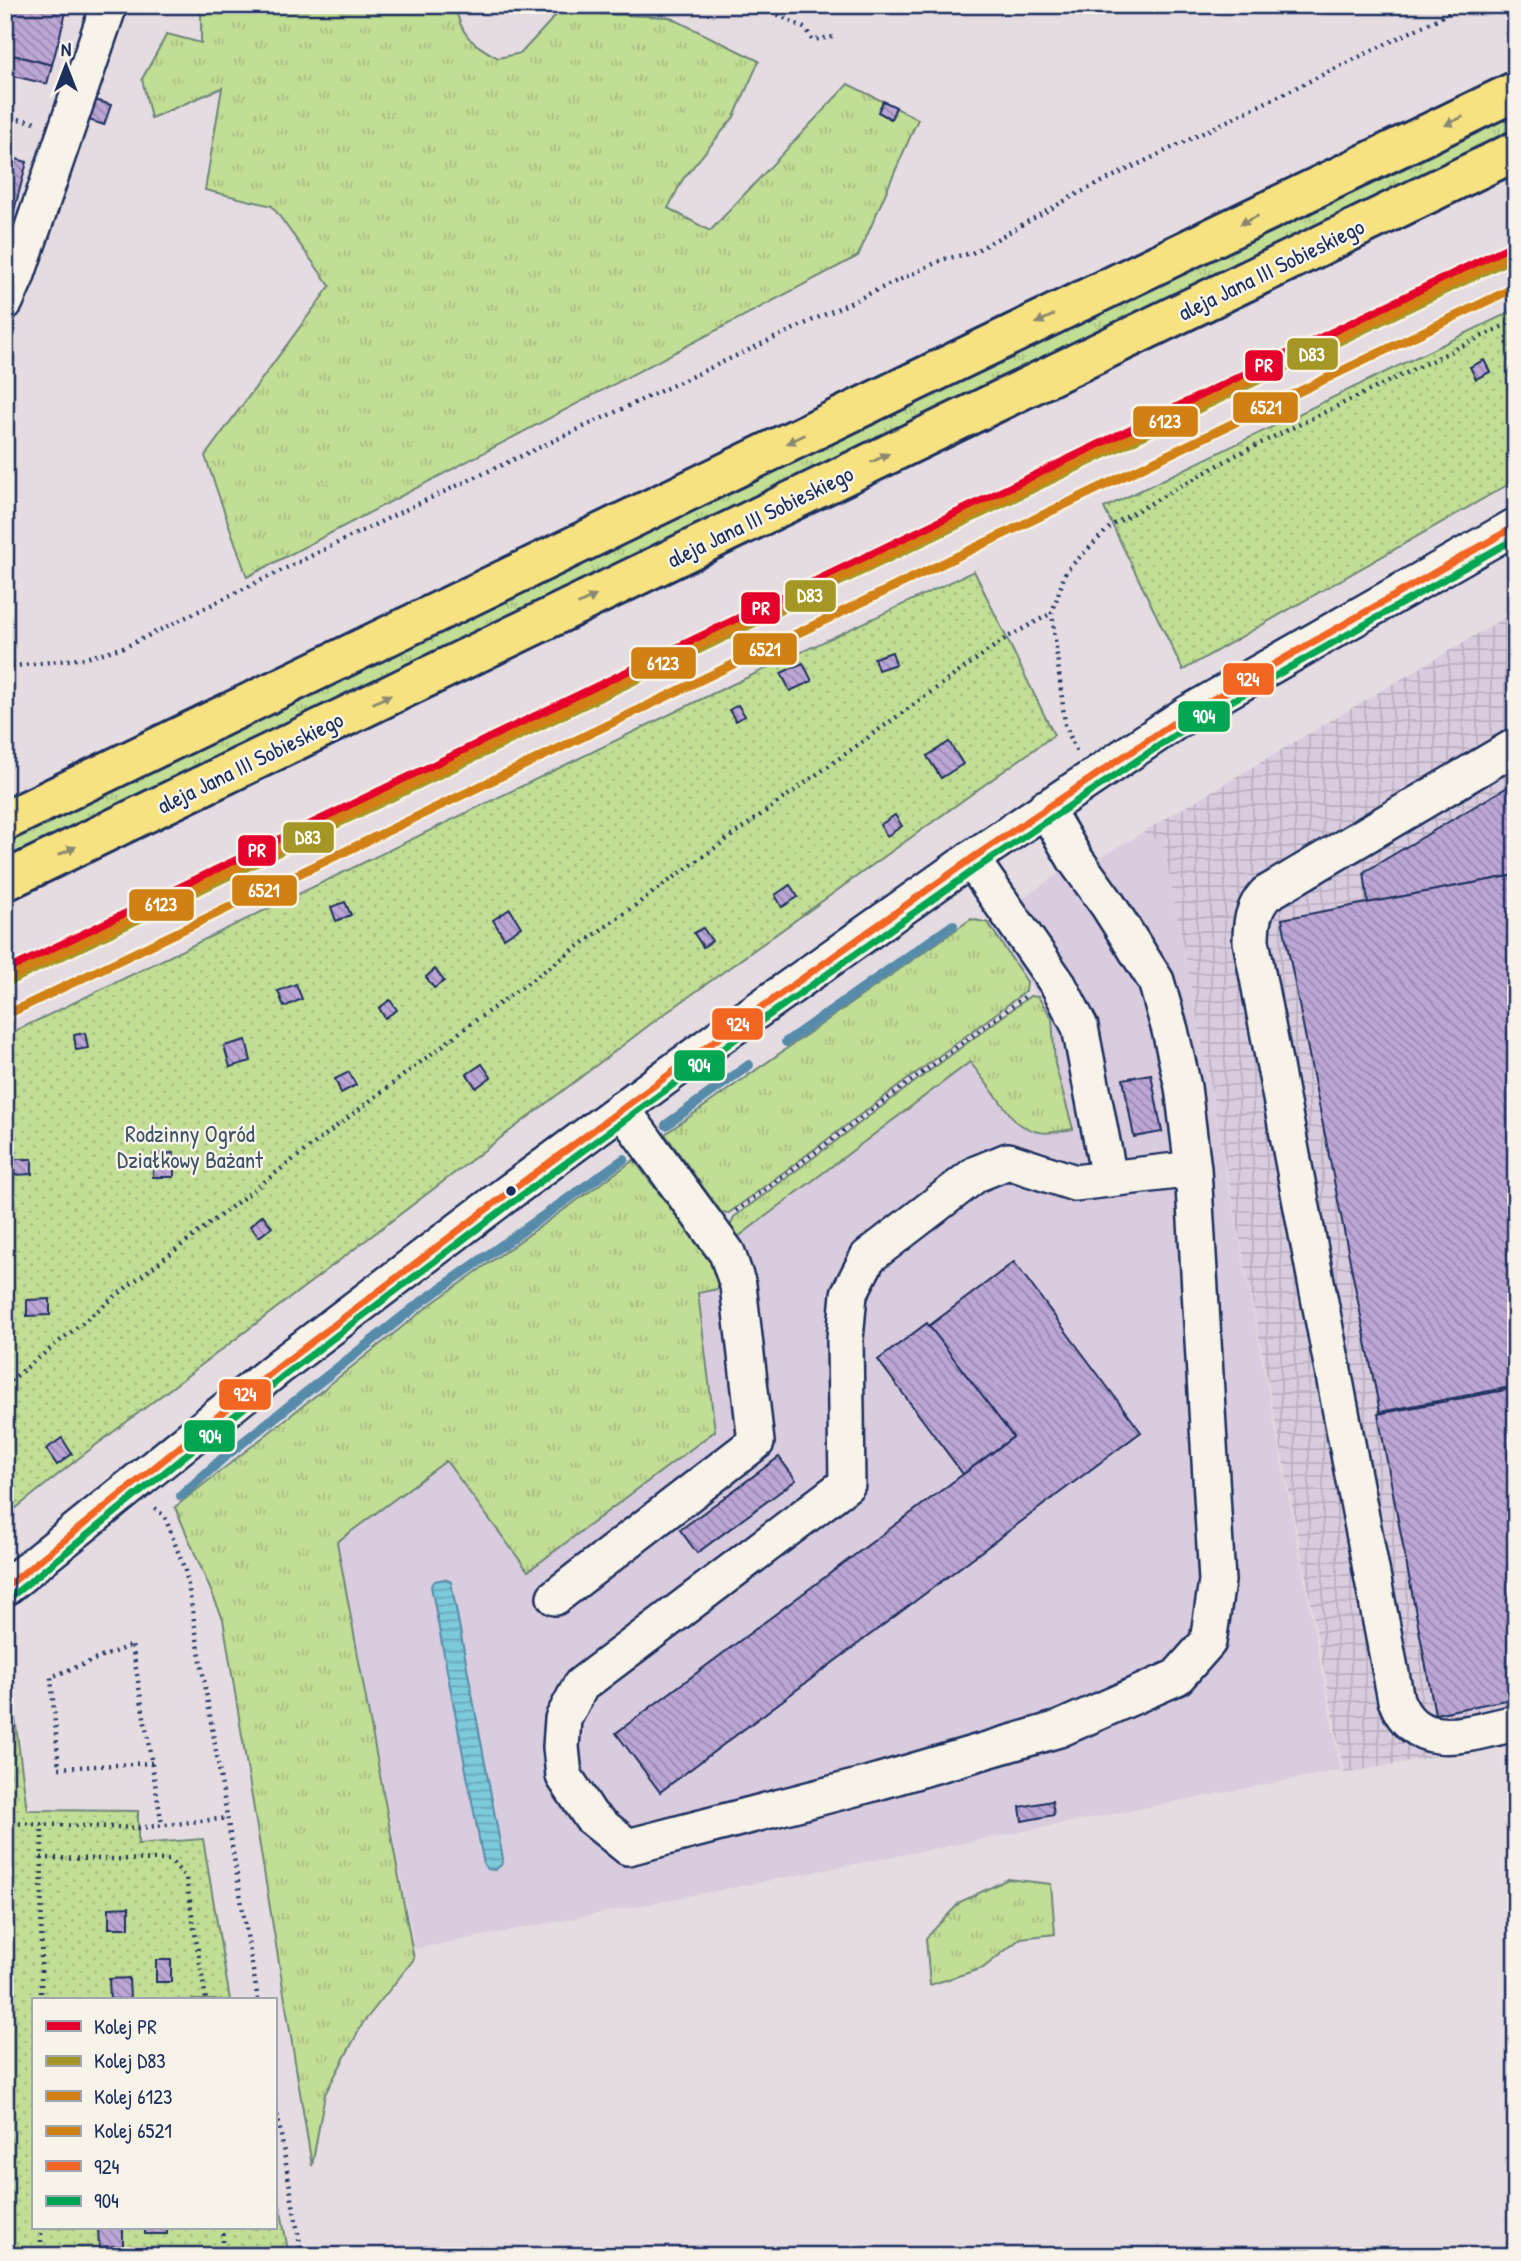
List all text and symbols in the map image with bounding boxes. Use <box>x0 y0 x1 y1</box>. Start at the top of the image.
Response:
north arrow <box>32 32 102 102</box>
text: N <box>61 36 71 62</box>
one-way arrow <box>1444 115 1464 127</box>
street label: aleja Jana III Sobieskiego <box>1173 210 1369 328</box>
one-way arrow <box>1239 214 1259 226</box>
one-way arrow <box>1035 313 1055 325</box>
line badge: D83 <box>1286 337 1339 371</box>
text: D83 <box>1299 341 1325 367</box>
line badge: PR <box>1244 349 1284 382</box>
text: PR <box>1255 352 1273 378</box>
line badge: 6521 <box>1232 391 1299 424</box>
text: 6521 <box>1250 394 1282 420</box>
line badge: 6123 <box>1132 405 1199 438</box>
text: 6123 <box>1149 408 1181 434</box>
one-way arrow <box>786 434 806 445</box>
one-way arrow <box>870 452 890 464</box>
street label: aleja Jana III Sobieskiego <box>662 457 858 575</box>
line badge: D83 <box>784 579 837 613</box>
text: D83 <box>797 582 823 608</box>
line badge: PR <box>740 591 781 625</box>
one-way arrow <box>577 594 597 605</box>
text: PR <box>752 595 770 621</box>
line badge: 6521 <box>732 632 798 666</box>
text: 6521 <box>749 636 781 662</box>
line badge: 6123 <box>630 646 697 680</box>
text: 6123 <box>647 650 679 676</box>
line badge: 924 <box>1222 662 1275 696</box>
text: 924 <box>1237 666 1260 692</box>
one-way arrow <box>372 693 392 704</box>
line badge: 904 <box>1177 700 1231 733</box>
street label: aleja Jana III Sobieskiego <box>152 703 348 821</box>
text: 904 <box>1193 703 1215 729</box>
line badge: D83 <box>282 821 335 854</box>
text: D83 <box>295 824 321 850</box>
line badge: PR <box>237 834 277 867</box>
text: PR <box>248 837 266 863</box>
one-way arrow <box>57 845 77 857</box>
line badge: 6521 <box>231 874 298 907</box>
text: 6521 <box>248 877 280 903</box>
line badge: 6123 <box>128 888 195 922</box>
text: 6123 <box>145 891 177 917</box>
line badge: 924 <box>711 1007 764 1041</box>
text: 924 <box>727 1011 750 1037</box>
line badge: 904 <box>673 1049 726 1082</box>
text: 904 <box>688 1052 710 1078</box>
park label: Rodzinny Ogród Działkowy Bażant <box>117 1118 264 1175</box>
unlabelled marker <box>504 1184 518 1198</box>
line badge: 924 <box>218 1378 272 1411</box>
text: 924 <box>234 1381 257 1407</box>
line badge: 904 <box>183 1419 236 1453</box>
text: 904 <box>199 1423 221 1449</box>
legend <box>32 1998 276 2230</box>
text: Kolej PR <box>94 2012 157 2041</box>
text: Kolej D83 <box>94 2046 166 2075</box>
text: Kolej 6123 <box>94 2082 172 2111</box>
text: Kolej 6521 <box>94 2116 172 2145</box>
text: 924 <box>94 2152 120 2181</box>
text: 904 <box>94 2186 119 2215</box>

